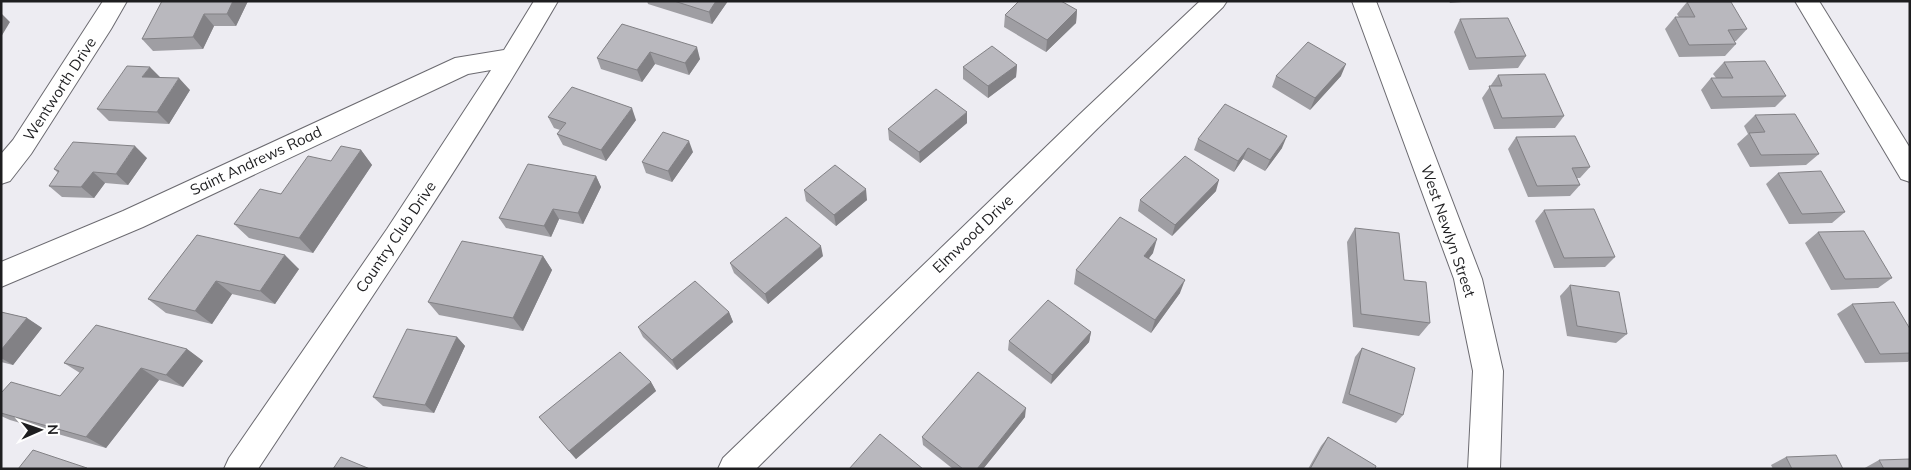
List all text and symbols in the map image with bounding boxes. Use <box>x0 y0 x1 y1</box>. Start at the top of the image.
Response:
street label: Wentworth Drive <box>19 33 100 144</box>
street label: Saint Andrews Road <box>187 122 325 199</box>
street label: West Newlyn Street <box>1417 162 1480 299</box>
street label: Country Club Drive <box>351 177 440 296</box>
street label: Elmwood Drive <box>928 190 1017 277</box>
north arrow <box>15 405 65 455</box>
text: N <box>44 424 62 435</box>

